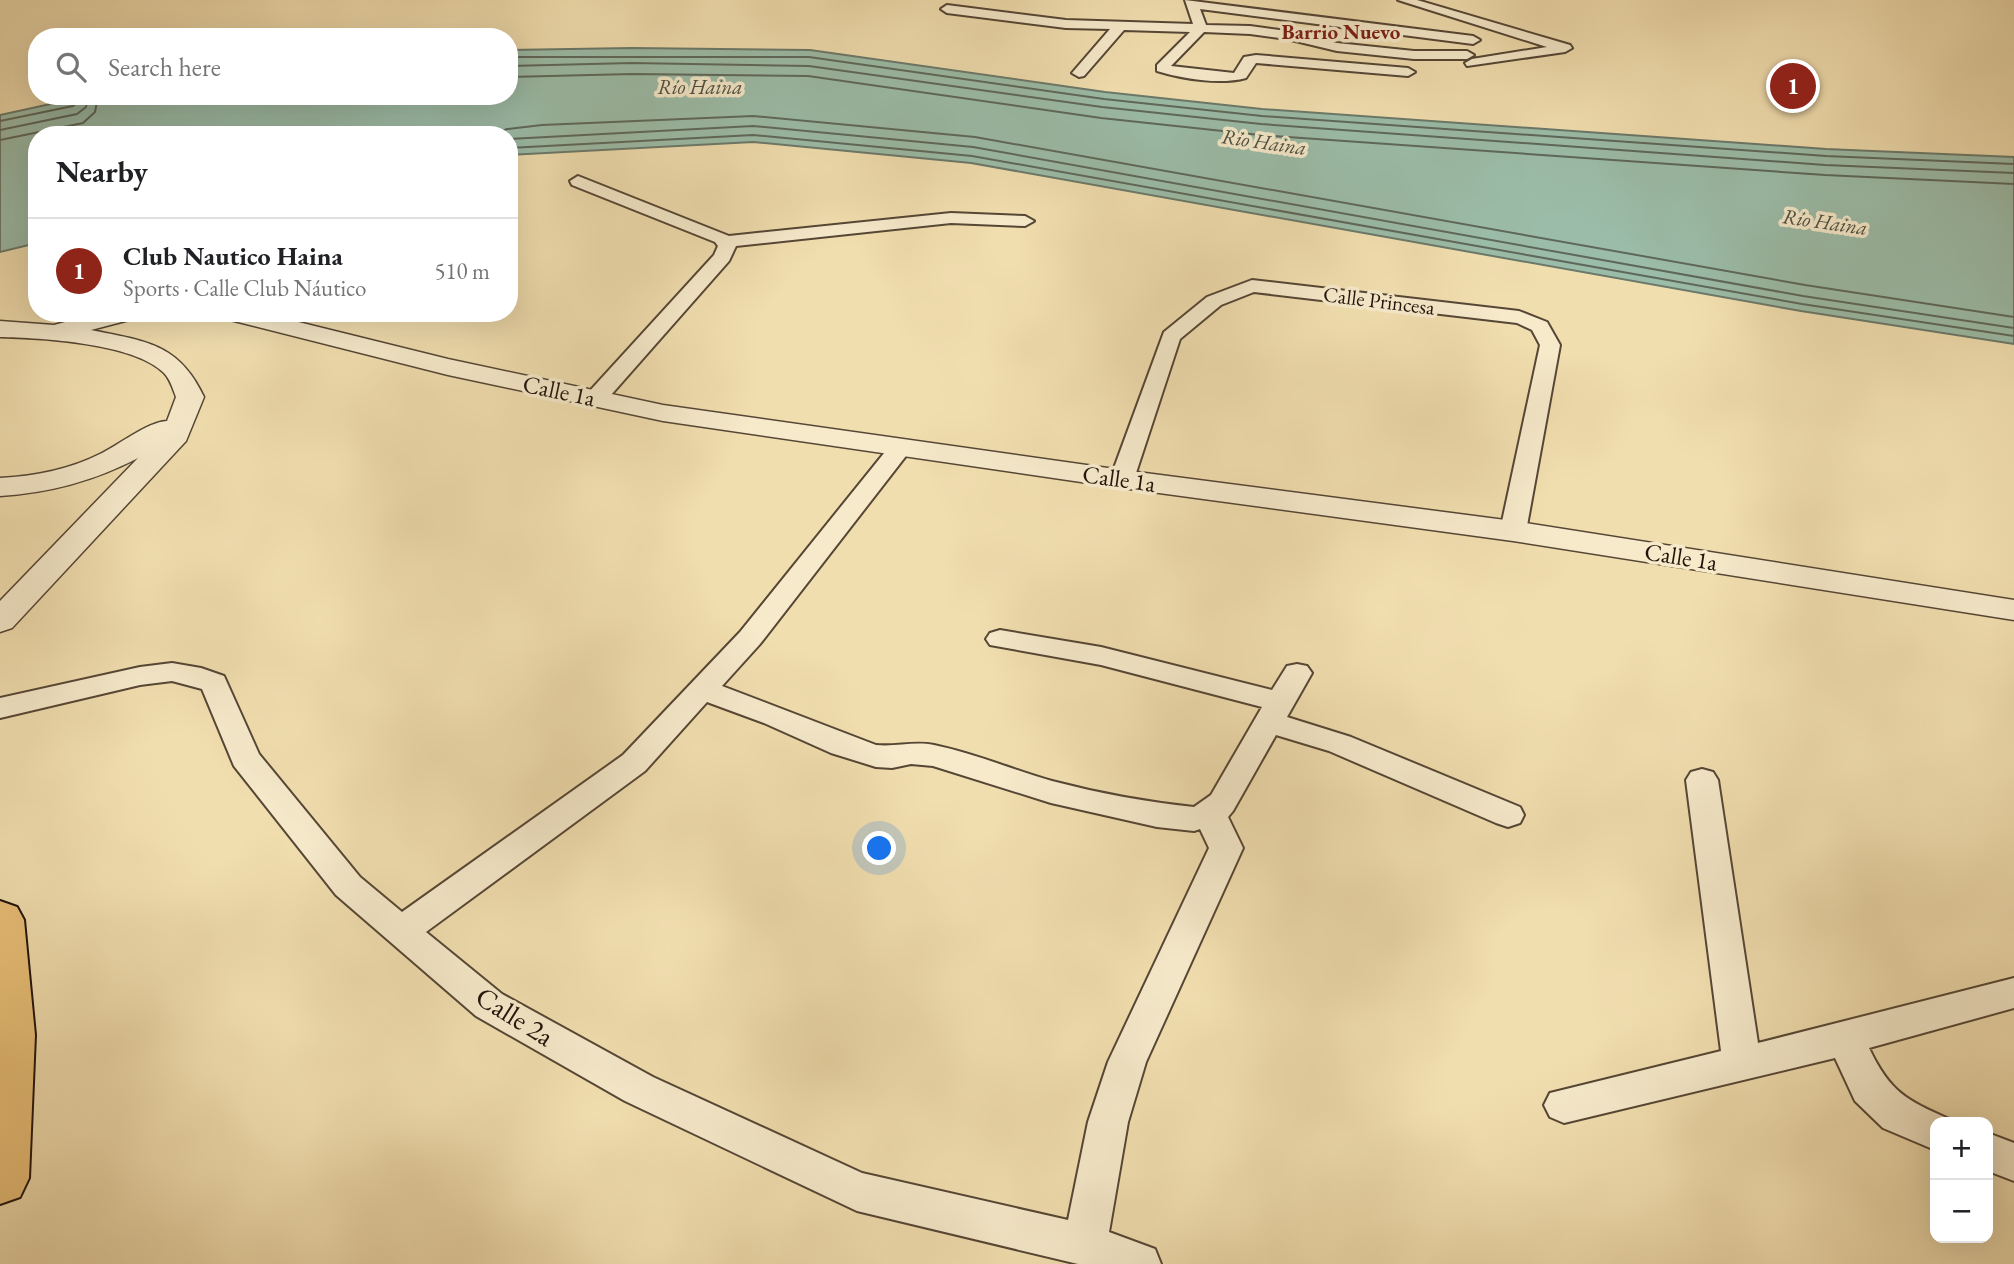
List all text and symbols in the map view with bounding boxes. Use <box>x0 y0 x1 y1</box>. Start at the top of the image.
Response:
district label: Barrio Nuevo <box>1282 18 1401 45</box>
search box <box>28 28 518 105</box>
icon: search <box>52 48 90 86</box>
text: Search here <box>108 50 221 84</box>
pin: 1 <box>1770 60 1816 112</box>
water label: Río Haina <box>657 73 743 100</box>
water label: Río Haina <box>1220 122 1308 161</box>
text: Nearby <box>56 152 148 191</box>
water label: Río Haina <box>1781 202 1869 241</box>
text: Club Nautico Haina <box>123 239 343 273</box>
text: 1 <box>73 256 85 286</box>
text: 510 m <box>434 256 490 286</box>
text: Sports · Calle Club Náutico <box>123 273 366 303</box>
street label: Calle Princesa <box>1322 280 1437 321</box>
street label: Calle 1a <box>520 368 599 413</box>
street label: Calle 1a <box>1081 458 1158 499</box>
street label: Calle 1a <box>1642 535 1720 578</box>
your location <box>862 831 896 865</box>
street label: Calle 2a <box>469 978 562 1054</box>
map controls <box>1930 1117 1993 1243</box>
button: + <box>1930 1117 1993 1180</box>
button: − <box>1930 1180 1993 1243</box>

